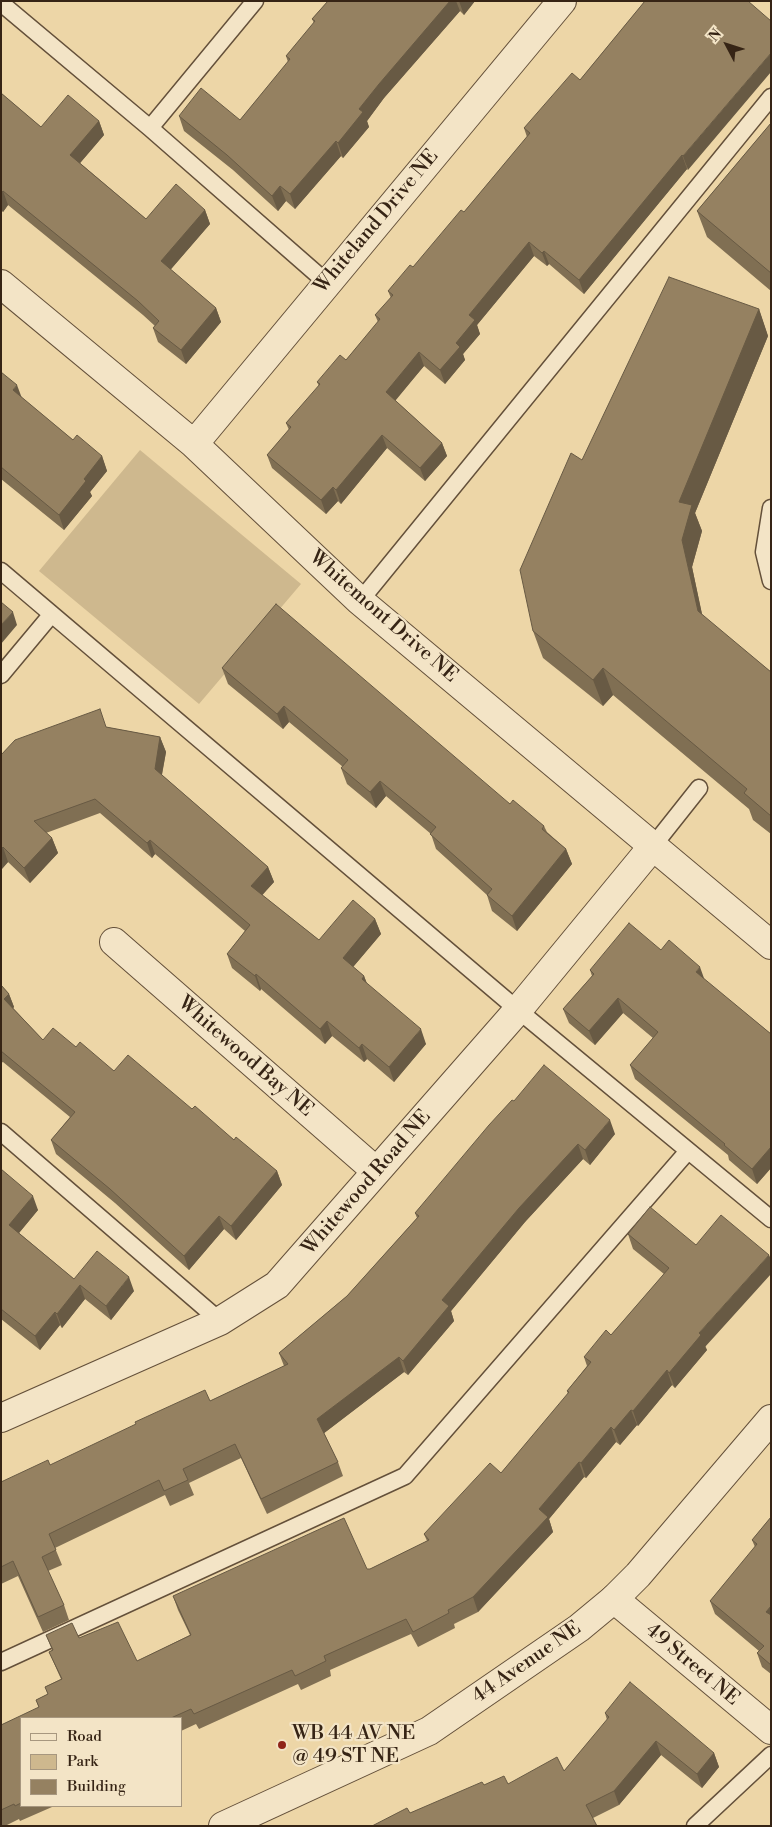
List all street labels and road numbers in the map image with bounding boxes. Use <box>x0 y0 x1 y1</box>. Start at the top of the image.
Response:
street label: Whiteland Drive NE <box>310 145 444 299</box>
street label: Whitemont Drive NE <box>304 546 462 688</box>
street label: Whitewood Bay NE <box>172 992 318 1122</box>
street label: Whitewood Road NE <box>298 1106 436 1260</box>
street label: 44 Avenue NE <box>468 1617 586 1709</box>
street label: 49 Street NE <box>640 1619 744 1711</box>

